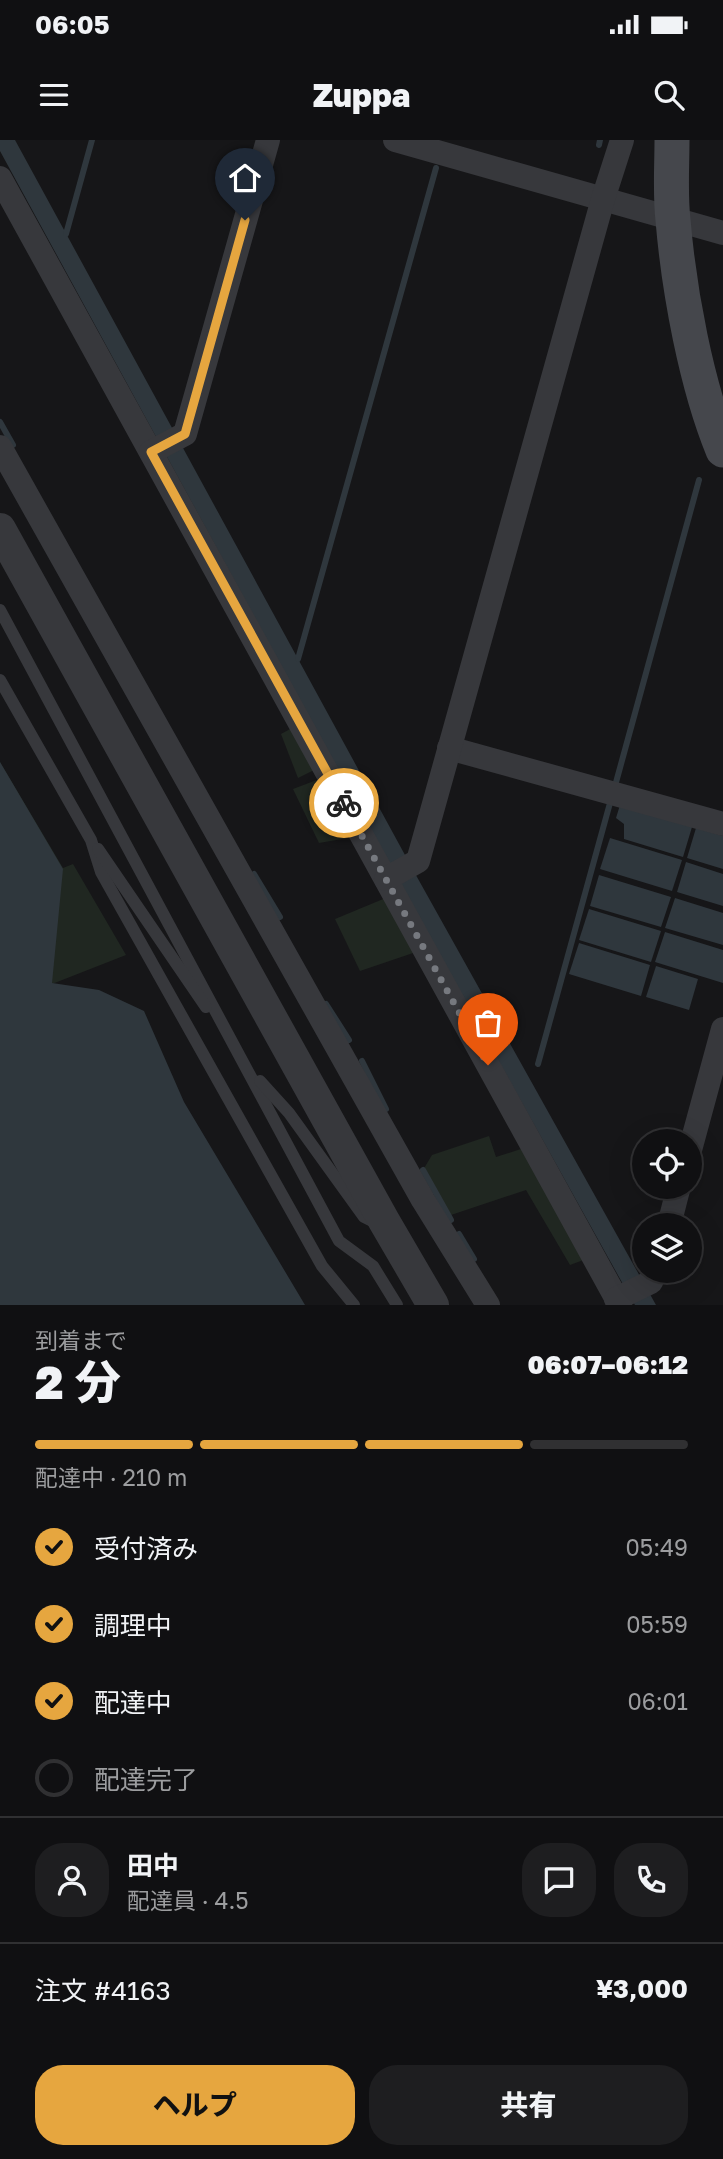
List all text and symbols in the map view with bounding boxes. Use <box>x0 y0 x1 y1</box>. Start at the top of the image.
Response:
text: 06:05 <box>35 9 110 40</box>
icon: menu <box>35 76 73 114</box>
text: Zuppa <box>313 76 410 114</box>
icon: search <box>650 76 688 114</box>
pin <box>215 148 275 220</box>
icon: home <box>226 159 264 197</box>
courier <box>309 768 379 838</box>
icon: bike <box>325 784 363 822</box>
pin <box>458 993 518 1065</box>
icon: bag <box>469 1004 507 1042</box>
map controls <box>632 1129 702 1283</box>
button: locate <box>632 1129 702 1199</box>
button: layers <box>632 1213 702 1283</box>
text: 到着まで <box>35 1326 127 1354</box>
text: 06:07–06:12 <box>528 1349 688 1380</box>
text: 2 分 <box>35 1354 121 1409</box>
text: 配達中 · 210 m <box>35 1463 187 1491</box>
icon: check <box>35 1528 73 1566</box>
text: 受付済み <box>94 1533 198 1564</box>
text: 05:49 <box>626 1533 688 1561</box>
icon: check <box>35 1605 73 1643</box>
text: 調理中 <box>94 1610 172 1641</box>
text: 05:59 <box>626 1610 688 1638</box>
icon: check <box>35 1682 73 1720</box>
text: 配達中 <box>94 1687 172 1718</box>
text: 06:01 <box>628 1687 688 1715</box>
text: 配達完了 <box>94 1764 198 1795</box>
button: person <box>35 1843 109 1917</box>
button: chat <box>522 1843 596 1917</box>
button: phone <box>614 1843 688 1917</box>
text: 田中 <box>127 1850 179 1881</box>
text: 配達員 · 4.5 <box>127 1886 249 1914</box>
text: ¥3,000 <box>596 1973 688 2004</box>
text: 注文 #4163 <box>35 1975 171 2006</box>
button: ヘルプ <box>35 2065 355 2145</box>
button: 共有 <box>369 2065 688 2145</box>

